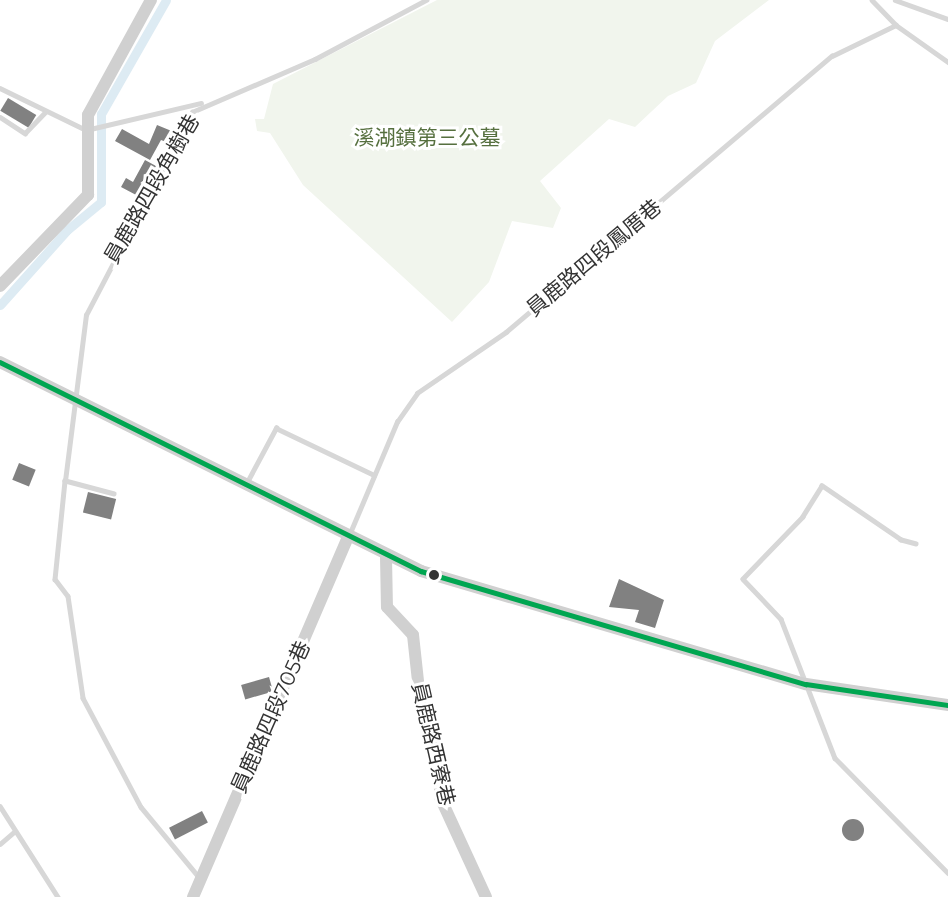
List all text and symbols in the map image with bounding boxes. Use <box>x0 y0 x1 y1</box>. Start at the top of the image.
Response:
street label: 員鹿路四段角樹巷 <box>99 110 205 268</box>
park label: 溪湖鎮第三公墓 <box>354 125 500 151</box>
street label: 員鹿路四段鳳厝巷 <box>522 194 666 322</box>
unlabelled marker <box>428 569 440 581</box>
street label: 員鹿路四段705巷 <box>226 637 316 797</box>
street label: 員鹿路西寮巷 <box>407 680 459 808</box>

